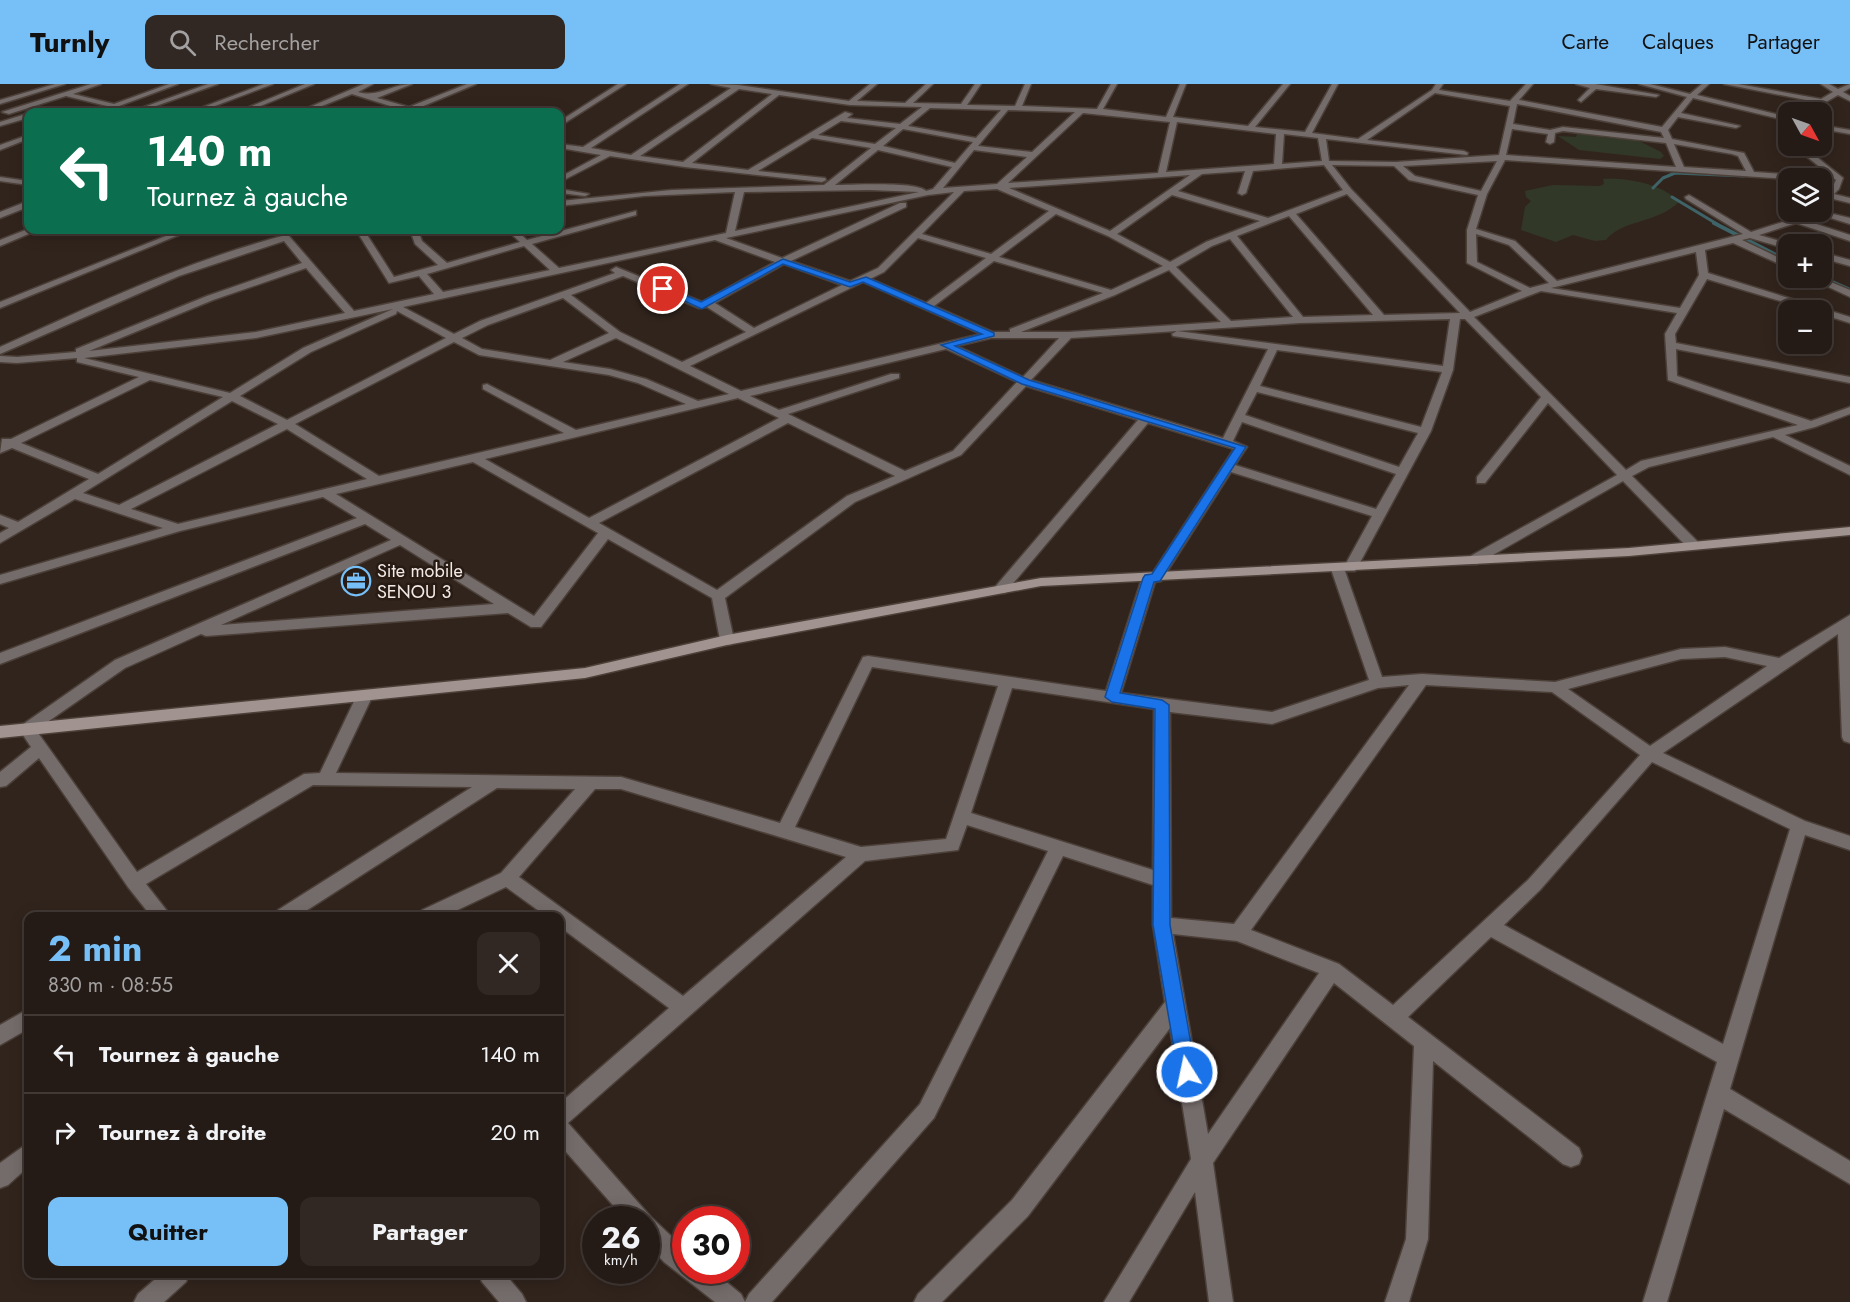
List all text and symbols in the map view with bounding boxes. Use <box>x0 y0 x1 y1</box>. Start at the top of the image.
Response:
search box <box>145 15 565 69</box>
text: Turnly <box>30 22 109 63</box>
icon: search <box>166 26 199 59</box>
text: Rechercher <box>214 26 320 58</box>
text: Carte <box>1562 27 1609 57</box>
text: Calques <box>1642 27 1714 57</box>
text: Partager <box>1747 27 1820 57</box>
north arrow <box>1778 102 1832 156</box>
map controls <box>1778 102 1832 354</box>
text: 140 m <box>147 121 273 182</box>
icon: left <box>48 132 126 210</box>
button: layers <box>1778 168 1832 222</box>
text: Tournez à gauche <box>147 177 348 216</box>
button: + <box>1778 234 1832 288</box>
pin <box>637 263 688 314</box>
icon: arrive <box>646 272 679 305</box>
button: − <box>1778 300 1832 354</box>
place label: Site mobile SENOU 3 <box>377 558 463 605</box>
office icon: Site mobile SENOU 3 <box>340 565 372 597</box>
text: 2 min <box>48 922 143 974</box>
button: close <box>477 932 540 995</box>
text: 830 m · 08:55 <box>48 971 173 1000</box>
icon: left <box>48 1038 81 1071</box>
text: Tournez à gauche <box>99 1038 279 1070</box>
text: 140 m <box>480 1038 540 1070</box>
position arrow <box>1155 1040 1219 1104</box>
icon: right <box>48 1116 81 1149</box>
text: Tournez à droite <box>99 1116 266 1148</box>
text: 20 m <box>491 1116 540 1148</box>
button: Quitter <box>48 1197 288 1266</box>
button: Partager <box>300 1197 540 1266</box>
speed limit sign: 30 <box>672 1206 750 1284</box>
text: 26 <box>601 1216 641 1259</box>
text: km/h <box>604 1249 638 1271</box>

